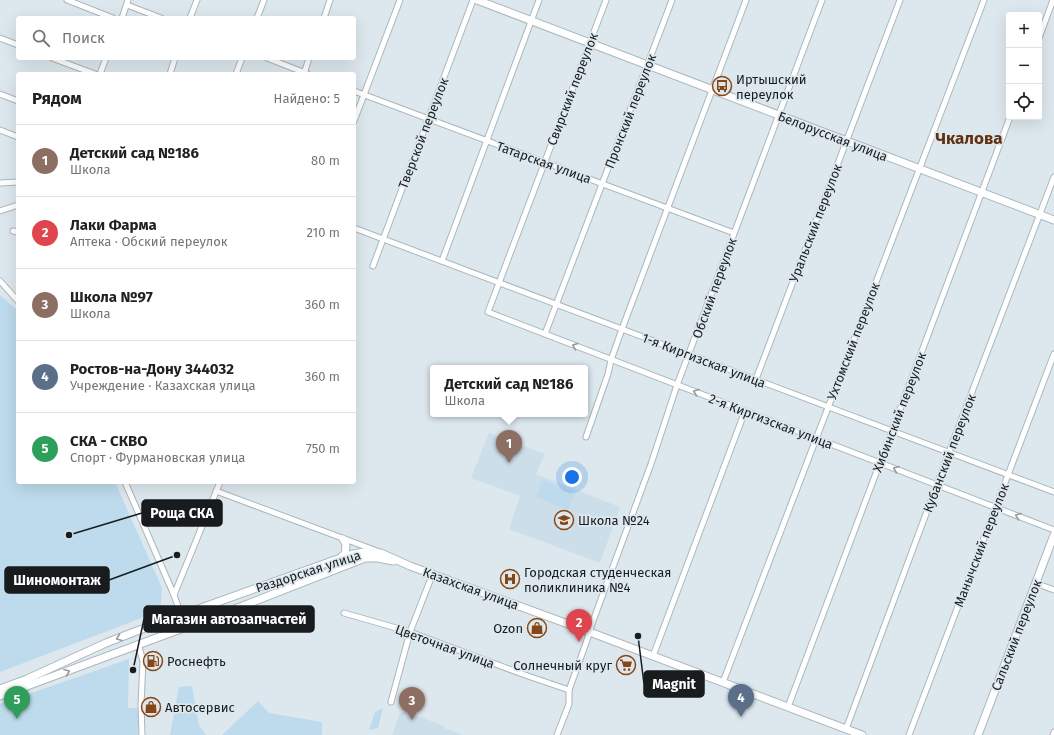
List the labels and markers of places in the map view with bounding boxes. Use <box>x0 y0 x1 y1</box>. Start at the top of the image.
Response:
place label: Иртышский переулок <box>736 72 807 102</box>
bus stop icon: Иртышский переулок <box>711 75 733 97</box>
pin: 1 <box>496 430 522 463</box>
callout: Роща СКА <box>142 500 222 526</box>
school or university icon: Школа №24 <box>553 509 575 531</box>
place label: Школа №24 <box>578 513 650 528</box>
place label: Городская студенческая поликлиника №4 <box>524 565 671 595</box>
callout: Шиномонтаж <box>5 567 109 593</box>
hospital icon: Городская студенческая поликлиника №4 <box>499 568 521 590</box>
callout: Магазин автозапчастей <box>144 606 314 632</box>
pin: 2 <box>566 609 592 642</box>
shop icon: Ozon <box>526 617 548 639</box>
place label: Ozon <box>493 621 523 636</box>
fuel station icon: Роснефть <box>142 650 164 672</box>
place label: Роснефть <box>167 654 226 669</box>
supermarket icon: Солнечный круг <box>615 654 637 676</box>
place label: Солнечный круг <box>513 658 612 673</box>
callout: Magnit <box>644 671 704 697</box>
pin: 4 <box>728 684 754 717</box>
pin: 5 <box>4 686 30 719</box>
pin: 3 <box>399 687 425 720</box>
shop icon: Автосервис <box>140 696 162 718</box>
place label: Автосервис <box>165 700 235 715</box>

